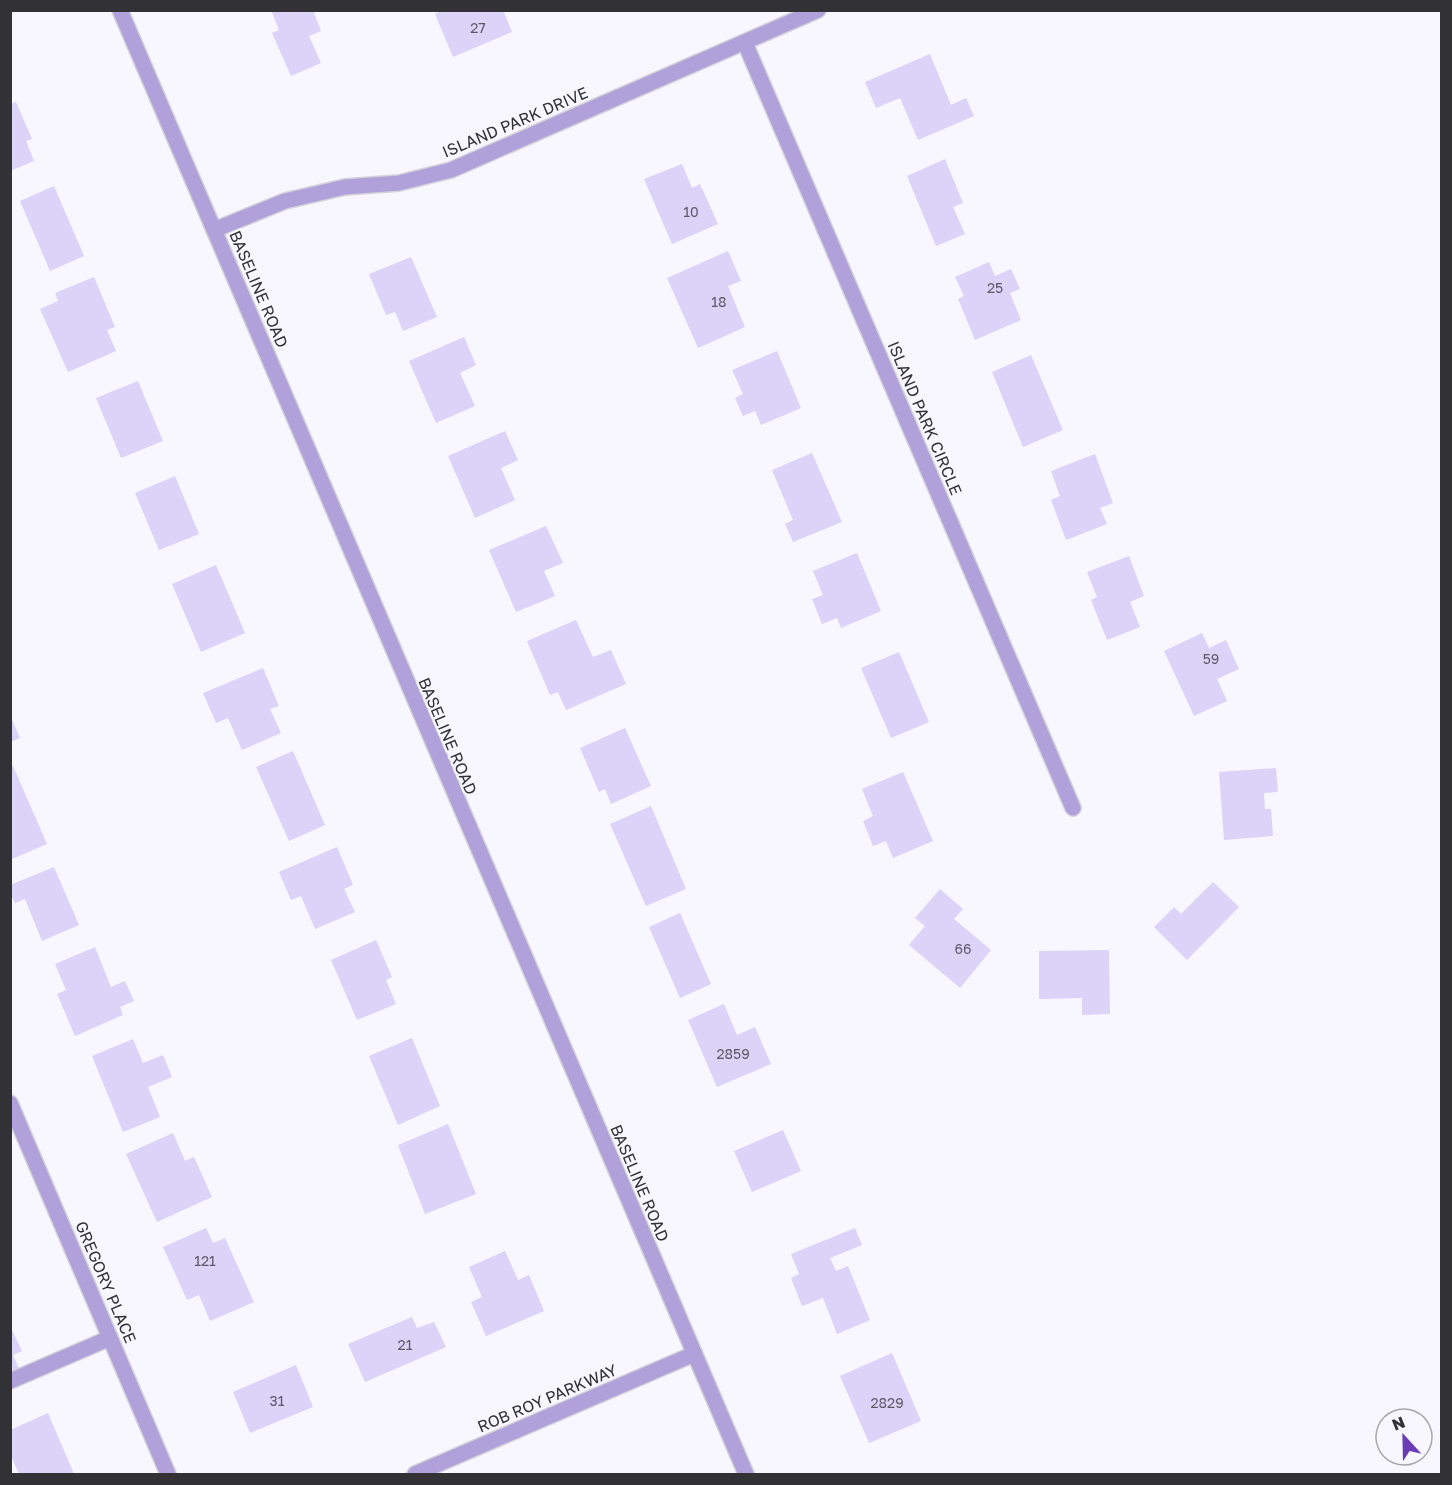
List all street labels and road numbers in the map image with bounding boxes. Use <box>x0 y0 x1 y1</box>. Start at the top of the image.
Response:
street label: ISLAND PARK DRIVE <box>439 82 591 162</box>
street label: BASELINE ROAD <box>225 227 293 351</box>
street label: ISLAND PARK CIRCLE <box>883 338 967 498</box>
street label: BASELINE ROAD <box>414 674 482 798</box>
street label: BASELINE ROAD <box>606 1121 674 1245</box>
street label: GREGORY PLACE <box>71 1218 141 1346</box>
street label: ROB ROY PARKWAY <box>474 1359 620 1436</box>

